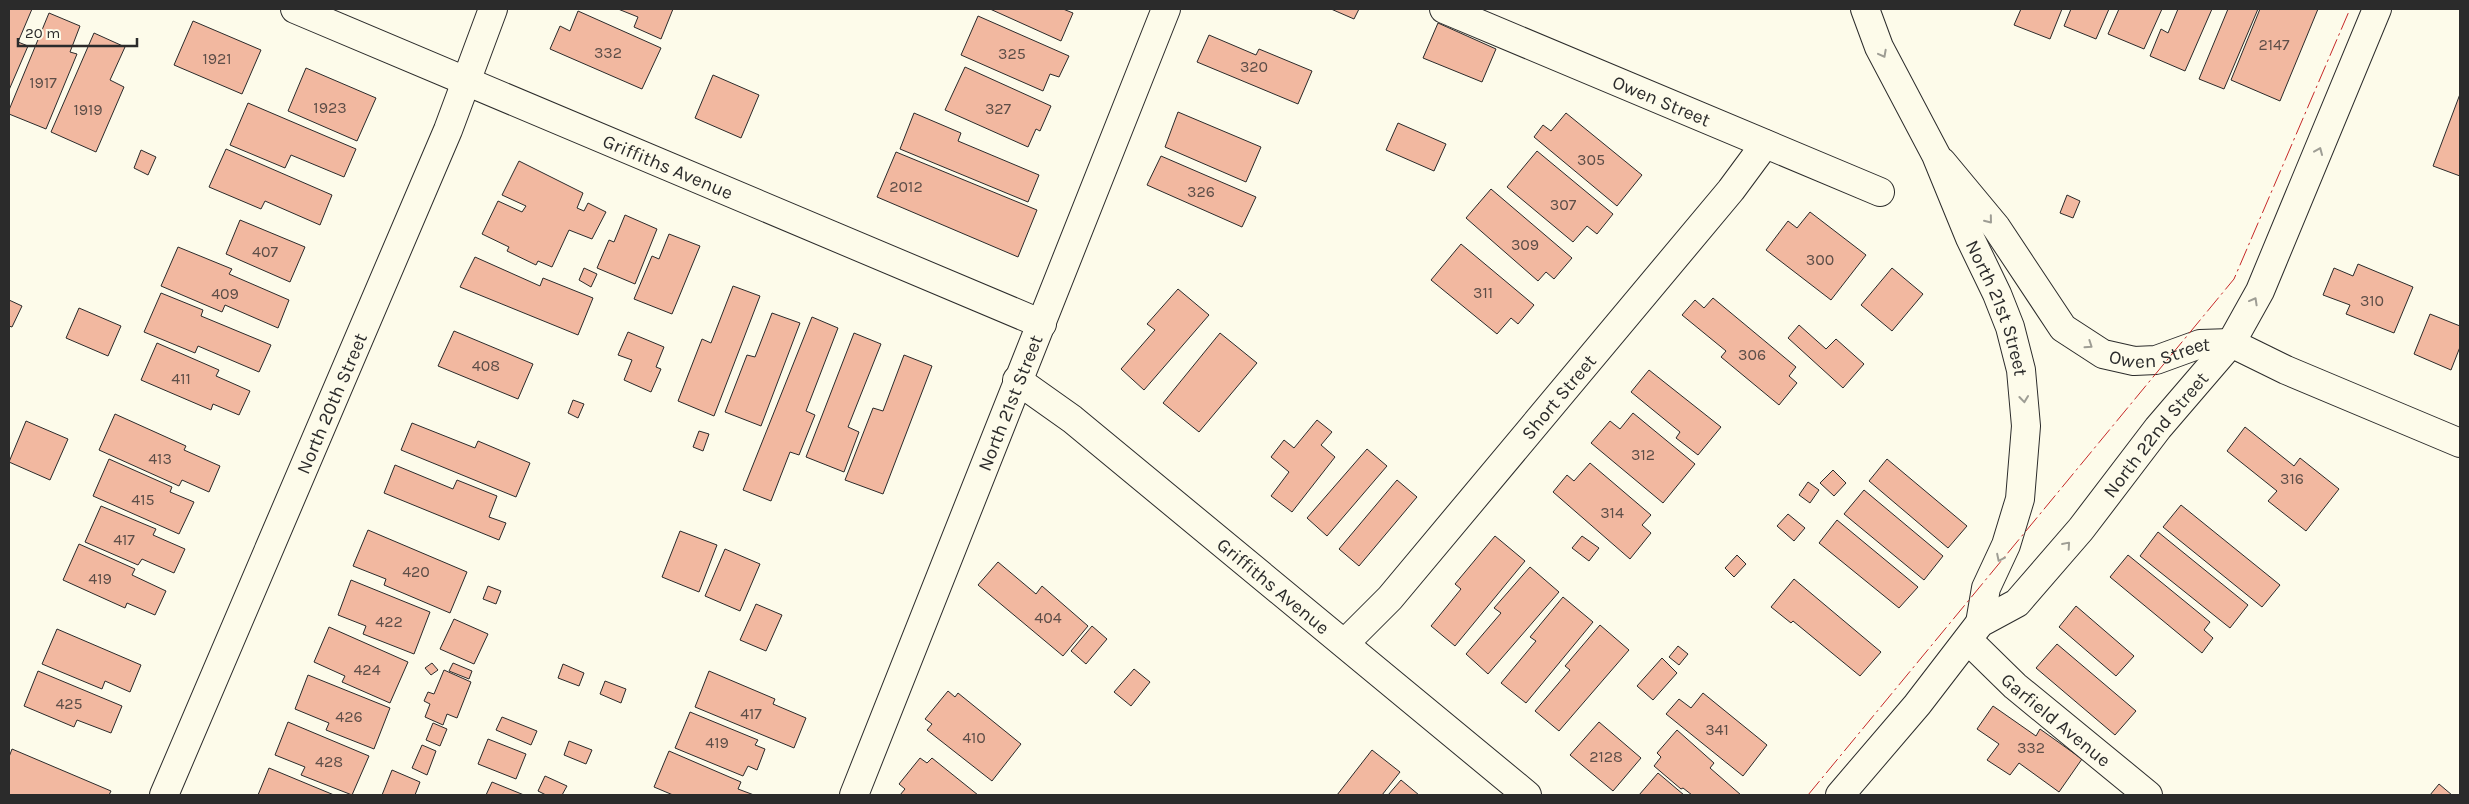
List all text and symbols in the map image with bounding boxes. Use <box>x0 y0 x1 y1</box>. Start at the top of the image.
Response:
scale bar <box>18 15 136 47</box>
text: 20 m <box>25 24 60 42</box>
house number: 2147 <box>2258 35 2290 54</box>
house number: 332 <box>594 43 622 62</box>
house number: 325 <box>998 44 1026 63</box>
house number: 1921 <box>202 49 232 68</box>
one-way arrow <box>1877 49 1887 58</box>
house number: 320 <box>1240 57 1268 76</box>
street label: Owen Street <box>1609 71 1713 132</box>
house number: 1917 <box>29 73 57 92</box>
house number: 1923 <box>313 98 347 117</box>
house number: 327 <box>985 99 1012 118</box>
house number: 1919 <box>73 100 103 119</box>
street label: Griffiths Avenue <box>599 130 736 204</box>
one-way arrow <box>2312 147 2323 156</box>
house number: 305 <box>1577 150 1605 169</box>
house number: 2012 <box>889 177 923 196</box>
house number: 326 <box>1187 182 1215 201</box>
house number: 307 <box>1550 195 1577 214</box>
one-way arrow <box>1984 214 1993 223</box>
house number: 309 <box>1511 235 1539 254</box>
street label: North 21st Street <box>1961 237 2031 377</box>
house number: 407 <box>252 242 278 261</box>
house number: 300 <box>1806 250 1834 269</box>
house number: 311 <box>1473 283 1493 302</box>
house number: 409 <box>211 284 239 303</box>
house number: 310 <box>2360 291 2384 310</box>
one-way arrow <box>2248 297 2258 306</box>
street label: North 20th Street <box>292 330 372 477</box>
street label: North 21st Street <box>974 332 1048 474</box>
street label: Owen Street <box>2107 334 2210 373</box>
one-way arrow <box>2084 339 2093 349</box>
house number: 306 <box>1738 345 1766 364</box>
street label: Short Street <box>1517 350 1601 444</box>
house number: 408 <box>472 356 500 375</box>
street label: North 22nd Street <box>2099 368 2213 502</box>
house number: 411 <box>171 369 191 388</box>
one-way arrow <box>2018 395 2029 403</box>
house number: 312 <box>1631 445 1655 464</box>
house number: 413 <box>148 449 172 468</box>
house number: 316 <box>2280 469 2304 488</box>
house number: 415 <box>131 490 155 509</box>
house number: 314 <box>1600 503 1624 522</box>
house number: 417 <box>113 530 135 549</box>
street label: Griffiths Avenue <box>1212 534 1334 639</box>
one-way arrow <box>2061 542 2070 551</box>
one-way arrow <box>1997 552 2007 561</box>
house number: 420 <box>402 562 430 581</box>
house number: 419 <box>88 569 112 588</box>
house number: 404 <box>1034 608 1062 627</box>
house number: 422 <box>375 612 403 631</box>
house number: 424 <box>353 660 381 679</box>
street label: Garfield Avenue <box>1996 669 2115 772</box>
house number: 425 <box>55 694 83 713</box>
house number: 417 <box>740 704 762 723</box>
house number: 426 <box>335 707 363 726</box>
house number: 341 <box>1705 720 1729 739</box>
house number: 410 <box>962 728 986 747</box>
house number: 419 <box>705 733 729 752</box>
house number: 332 <box>2017 738 2045 757</box>
house number: 2128 <box>1589 747 1623 766</box>
house number: 428 <box>315 752 343 771</box>

